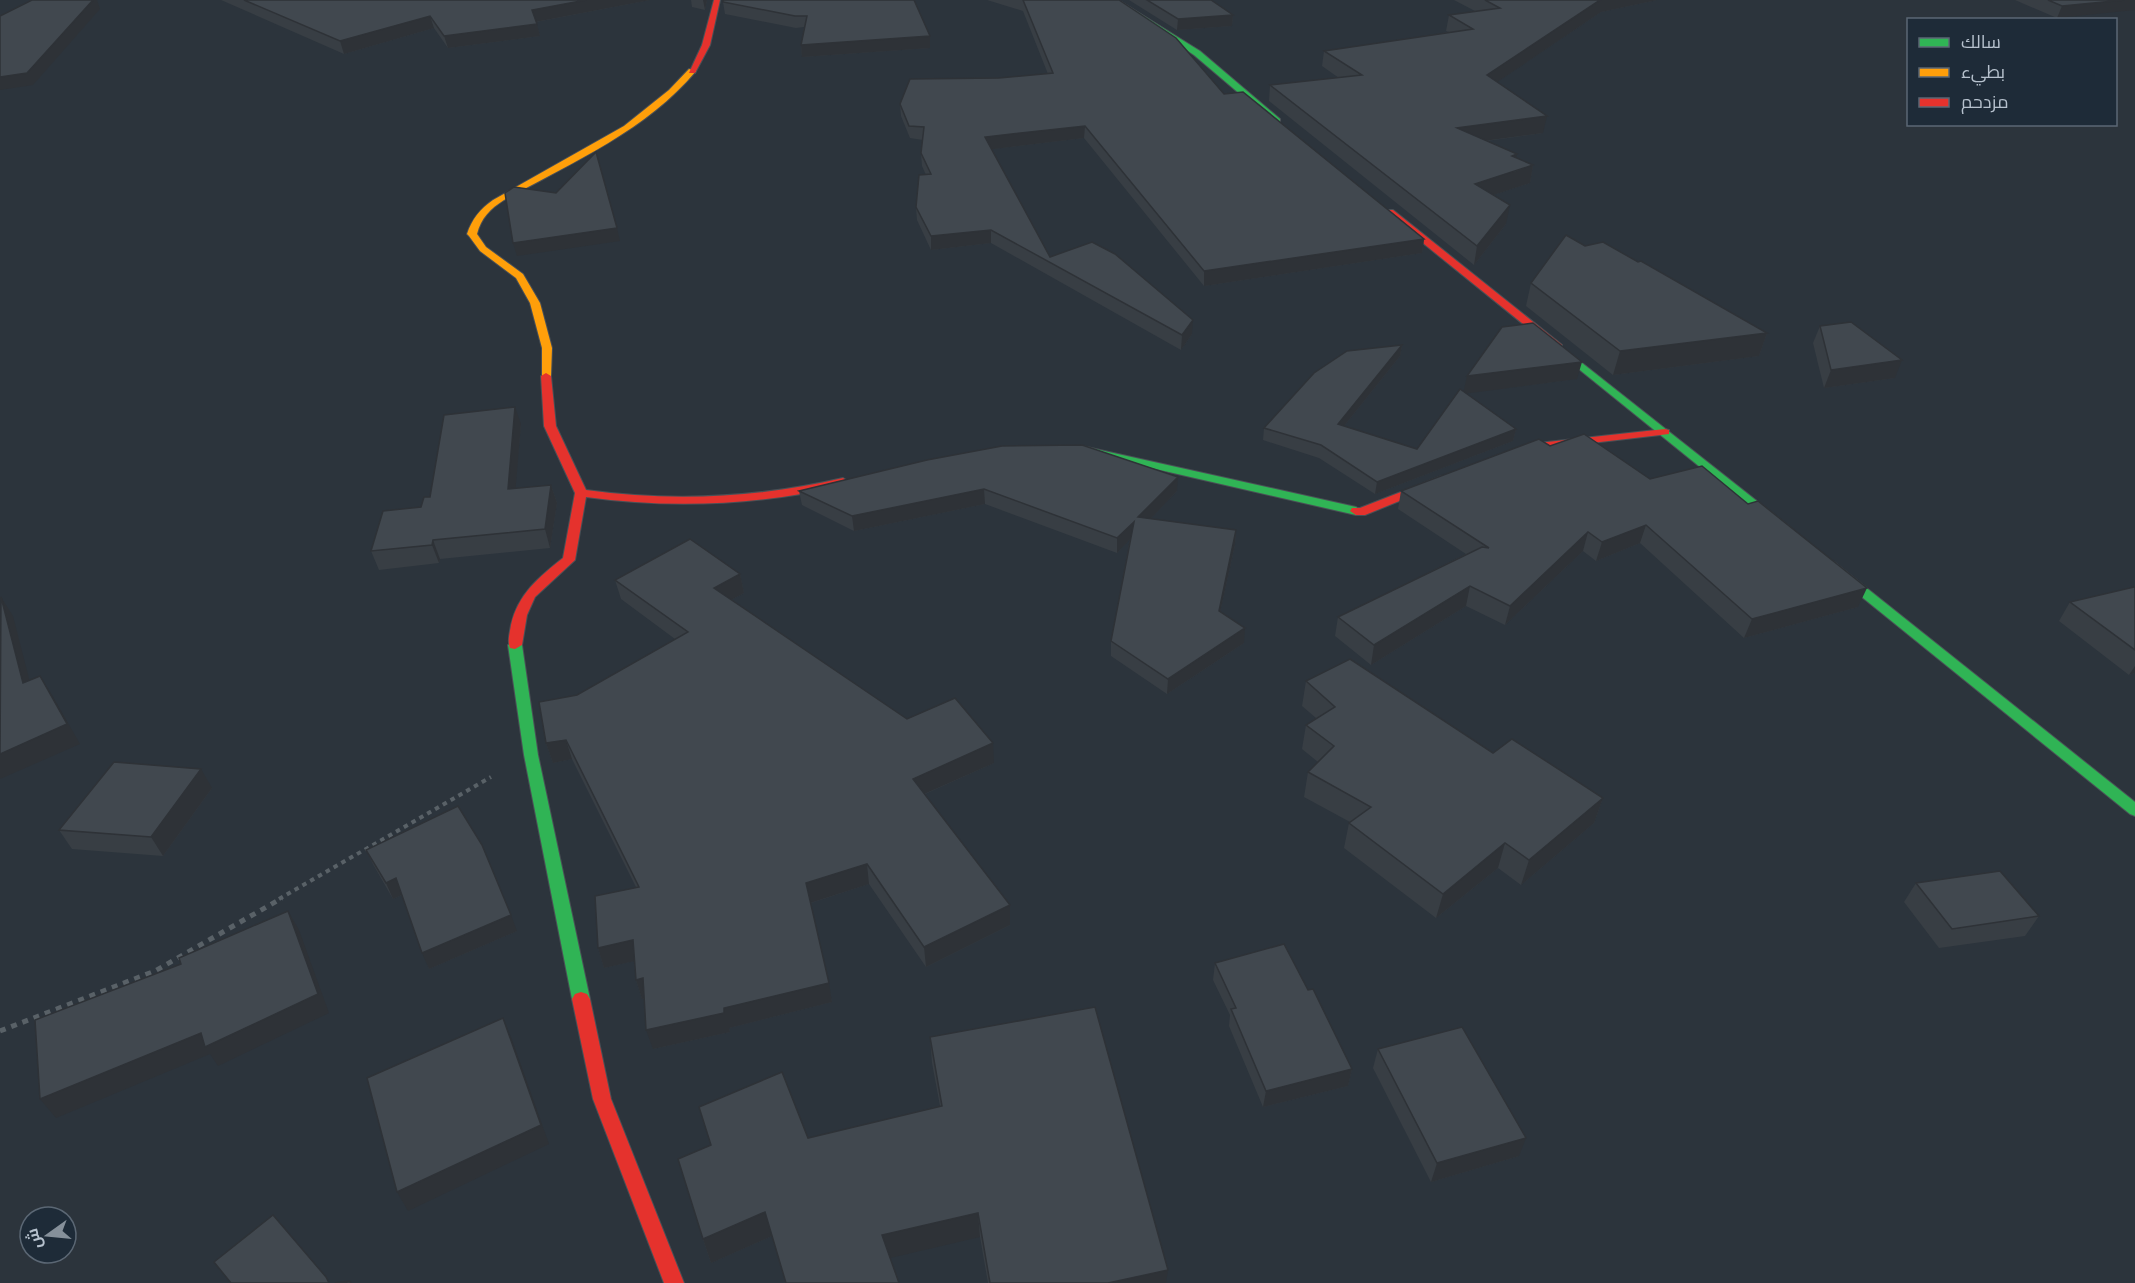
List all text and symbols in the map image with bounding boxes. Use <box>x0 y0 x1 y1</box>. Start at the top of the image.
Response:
legend <box>1907 18 2117 126</box>
text: سالك <box>1961 31 2001 52</box>
text: بطيء <box>1961 61 2005 86</box>
text: مزدحم <box>1961 91 2009 114</box>
north arrow <box>18 1205 78 1265</box>
text: ش <box>22 1226 46 1251</box>

